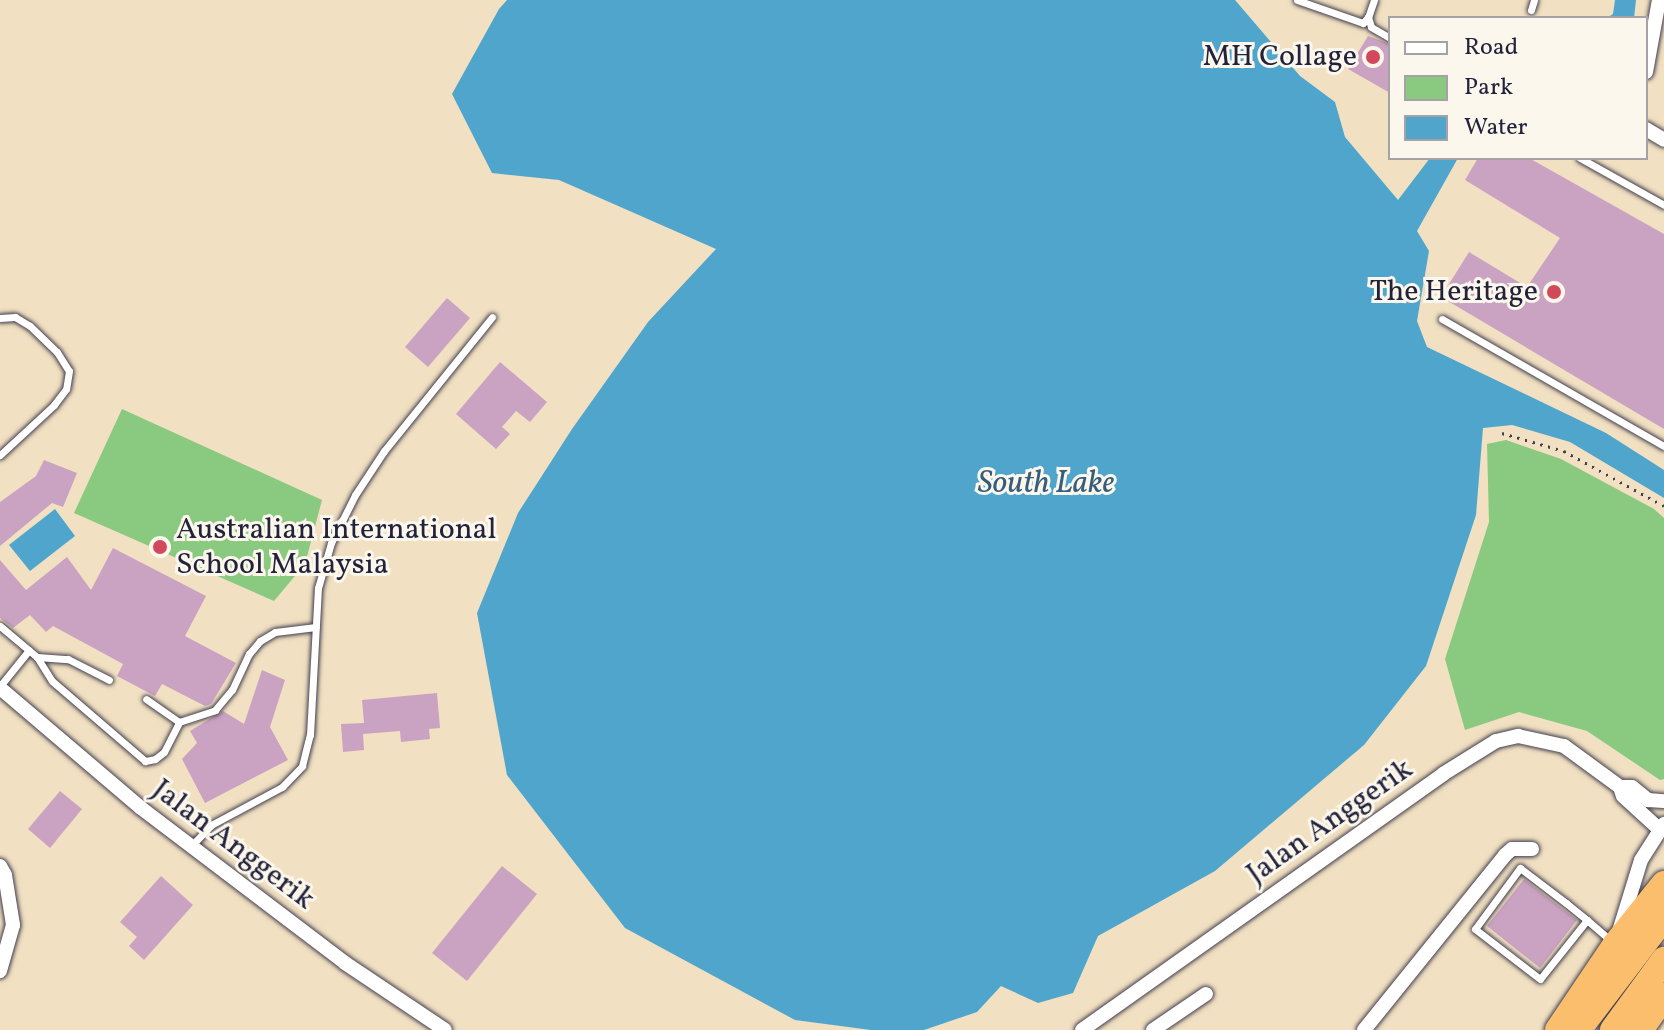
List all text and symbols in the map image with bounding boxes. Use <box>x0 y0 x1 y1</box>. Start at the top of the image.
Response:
legend <box>1388 16 1648 160</box>
text: Road <box>1464 31 1518 65</box>
place label: MH Collage <box>1203 39 1357 75</box>
marker: MH Collage <box>1364 48 1382 66</box>
text: Park <box>1464 71 1513 105</box>
text: Water <box>1464 111 1528 145</box>
place label: The Heritage <box>1370 274 1538 310</box>
marker: The Heritage <box>1545 283 1563 301</box>
water label: South Lake <box>978 465 1114 503</box>
place label: Australian International School Malaysia <box>176 512 496 582</box>
marker: Australian International School Malaysia <box>151 538 169 556</box>
street label: Jalan Anggerik <box>1240 751 1420 893</box>
street label: Jalan Anggerik <box>145 772 321 918</box>

